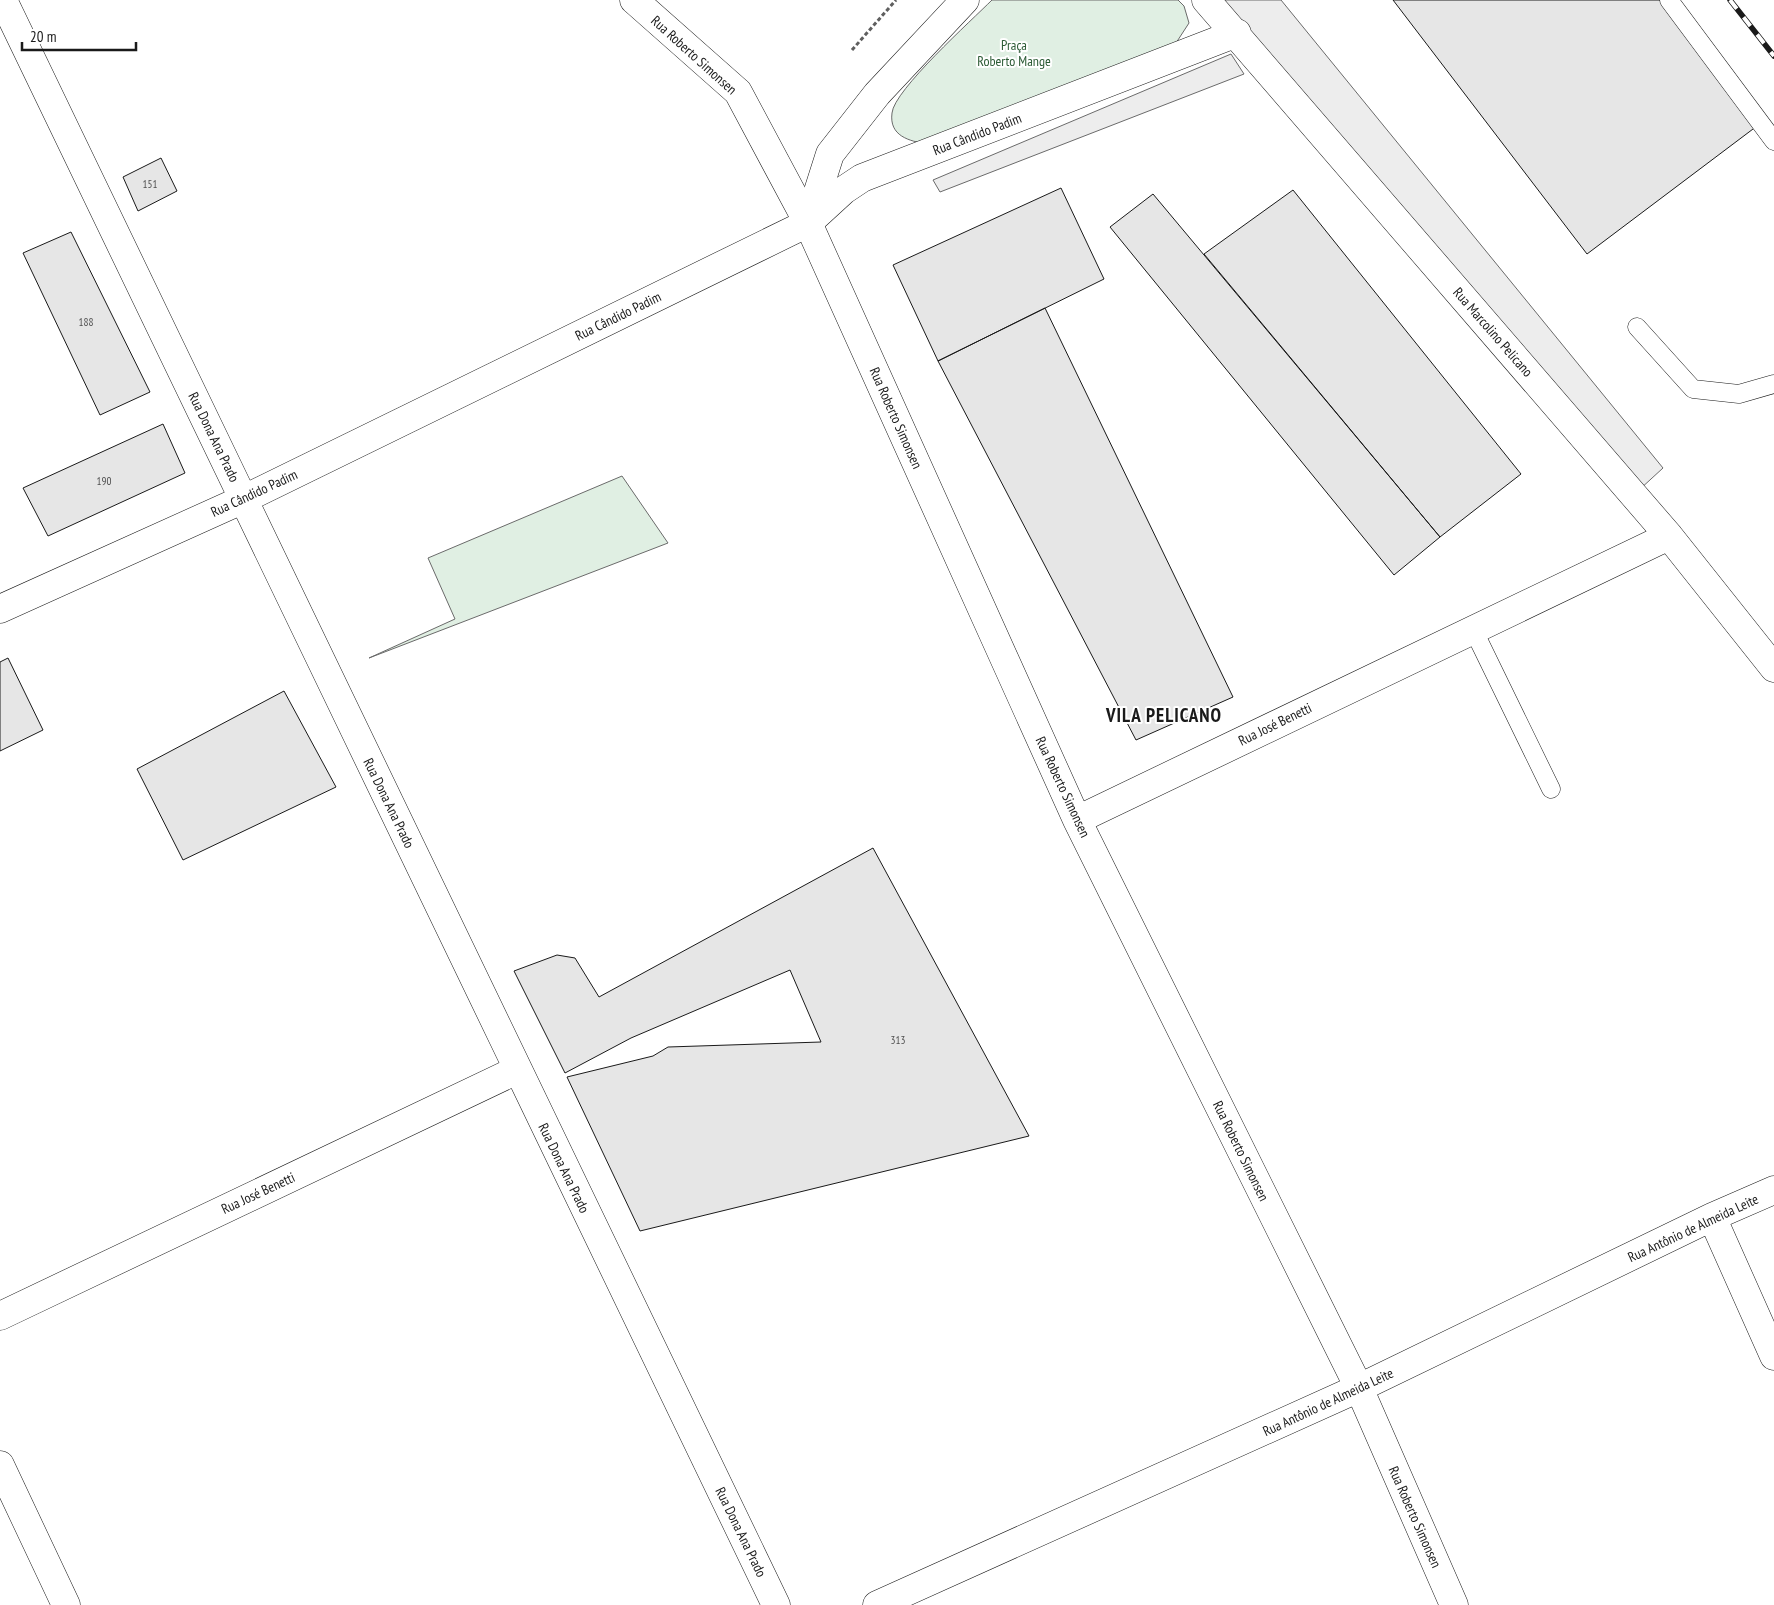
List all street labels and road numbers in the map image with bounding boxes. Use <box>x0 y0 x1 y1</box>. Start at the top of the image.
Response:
street label: Rua Roberto Simonsen <box>647 12 741 98</box>
street label: Rua Cândido Padim <box>930 109 1024 159</box>
street label: Rua Marcolino Pelicano <box>1449 284 1537 380</box>
street label: Rua Cândido Padim <box>572 287 664 345</box>
street label: Rua Roberto Simonsen <box>866 364 926 472</box>
street label: Rua Dona Ana Prado <box>184 389 244 485</box>
street label: Rua Cândido Padim <box>208 465 300 521</box>
street label: Rua José Benetti <box>1235 699 1315 749</box>
street label: Rua Roberto Simonsen <box>1032 734 1094 840</box>
street label: Rua Dona Ana Prado <box>359 755 419 851</box>
street label: Rua Roberto Simonsen <box>1209 1098 1273 1204</box>
street label: Rua Dona Ana Prado <box>534 1120 594 1216</box>
street label: Rua José Benetti <box>218 1168 298 1218</box>
street label: Rua Antônio de Almeida Leite <box>1625 1190 1761 1266</box>
street label: Rua Antônio de Almeida Leite <box>1260 1364 1396 1440</box>
street label: Rua Roberto Simonsen <box>1385 1463 1445 1571</box>
street label: Rua Dona Ana Prado <box>711 1484 771 1580</box>

